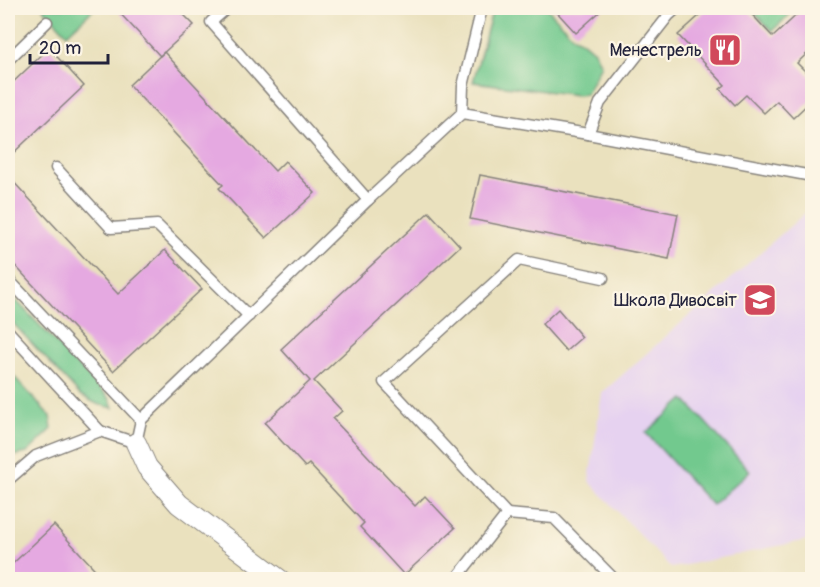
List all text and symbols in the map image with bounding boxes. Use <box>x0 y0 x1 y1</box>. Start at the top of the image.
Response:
scale bar <box>30 27 108 65</box>
restaurant icon: Менестрель <box>707 32 743 68</box>
text: 20 m <box>39 37 81 60</box>
place label: Менестрель <box>609 39 702 62</box>
school or university icon: Школа Дивосвіт <box>742 282 778 318</box>
place label: Школа Дивосвіт <box>614 289 737 312</box>

